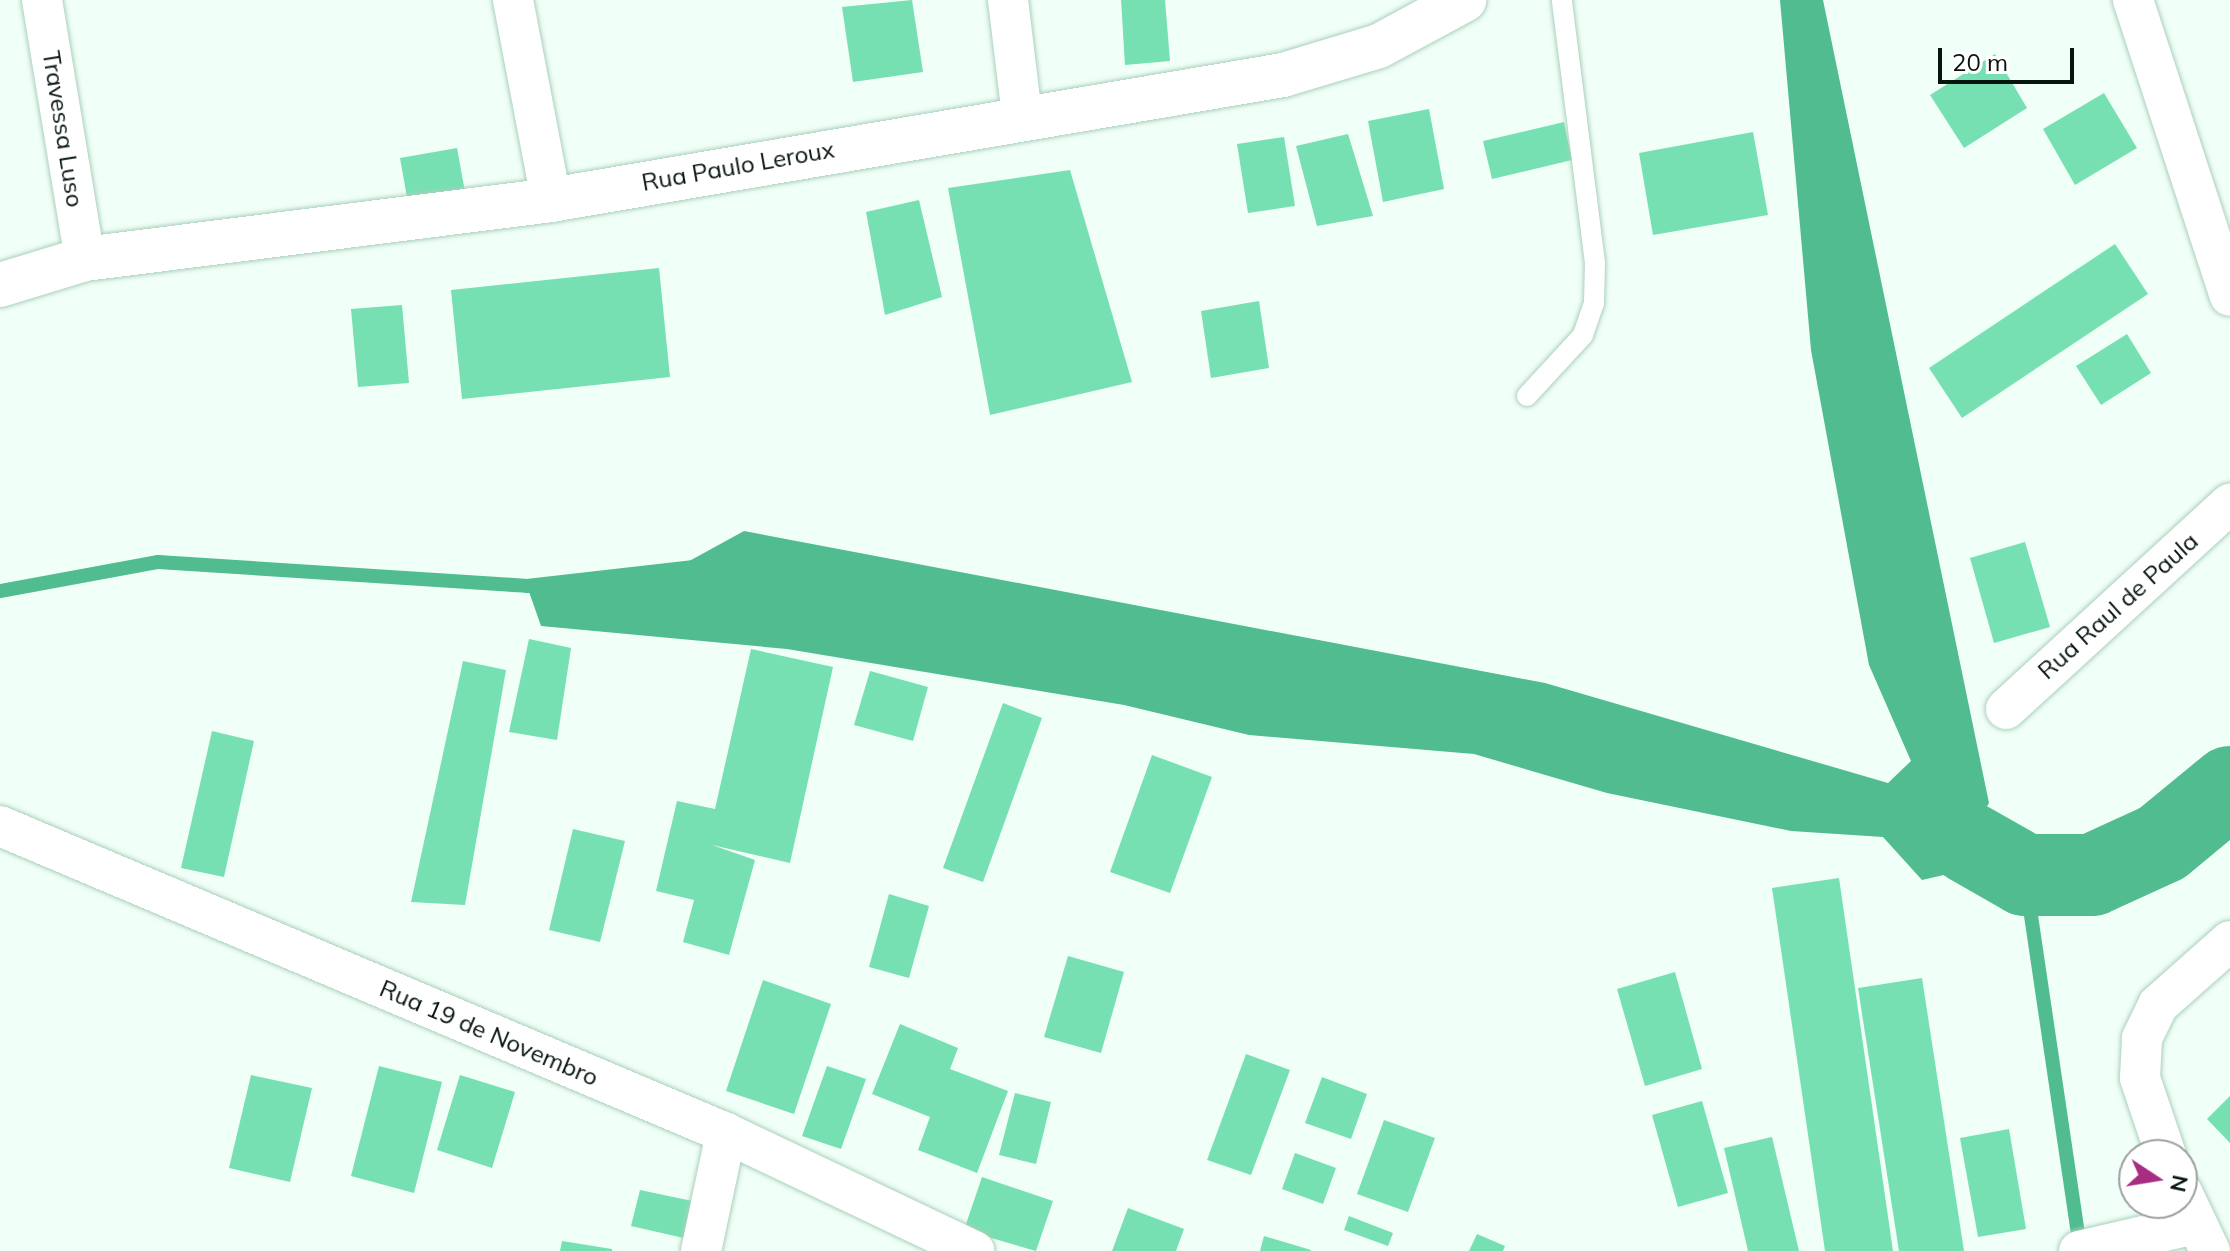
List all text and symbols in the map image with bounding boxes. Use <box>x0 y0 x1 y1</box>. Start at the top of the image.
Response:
scale bar <box>1942 32 2078 82</box>
text: 20 m <box>1952 47 2008 77</box>
street label: Travessa Luso <box>36 49 90 209</box>
street label: Rua Paulo Leroux <box>639 135 837 197</box>
street label: Rua Raul de Paula <box>2032 527 2204 685</box>
street label: Rua 19 de Novembro <box>375 974 603 1092</box>
north arrow <box>2118 1139 2198 1219</box>
text: N <box>2164 1173 2195 1195</box>

